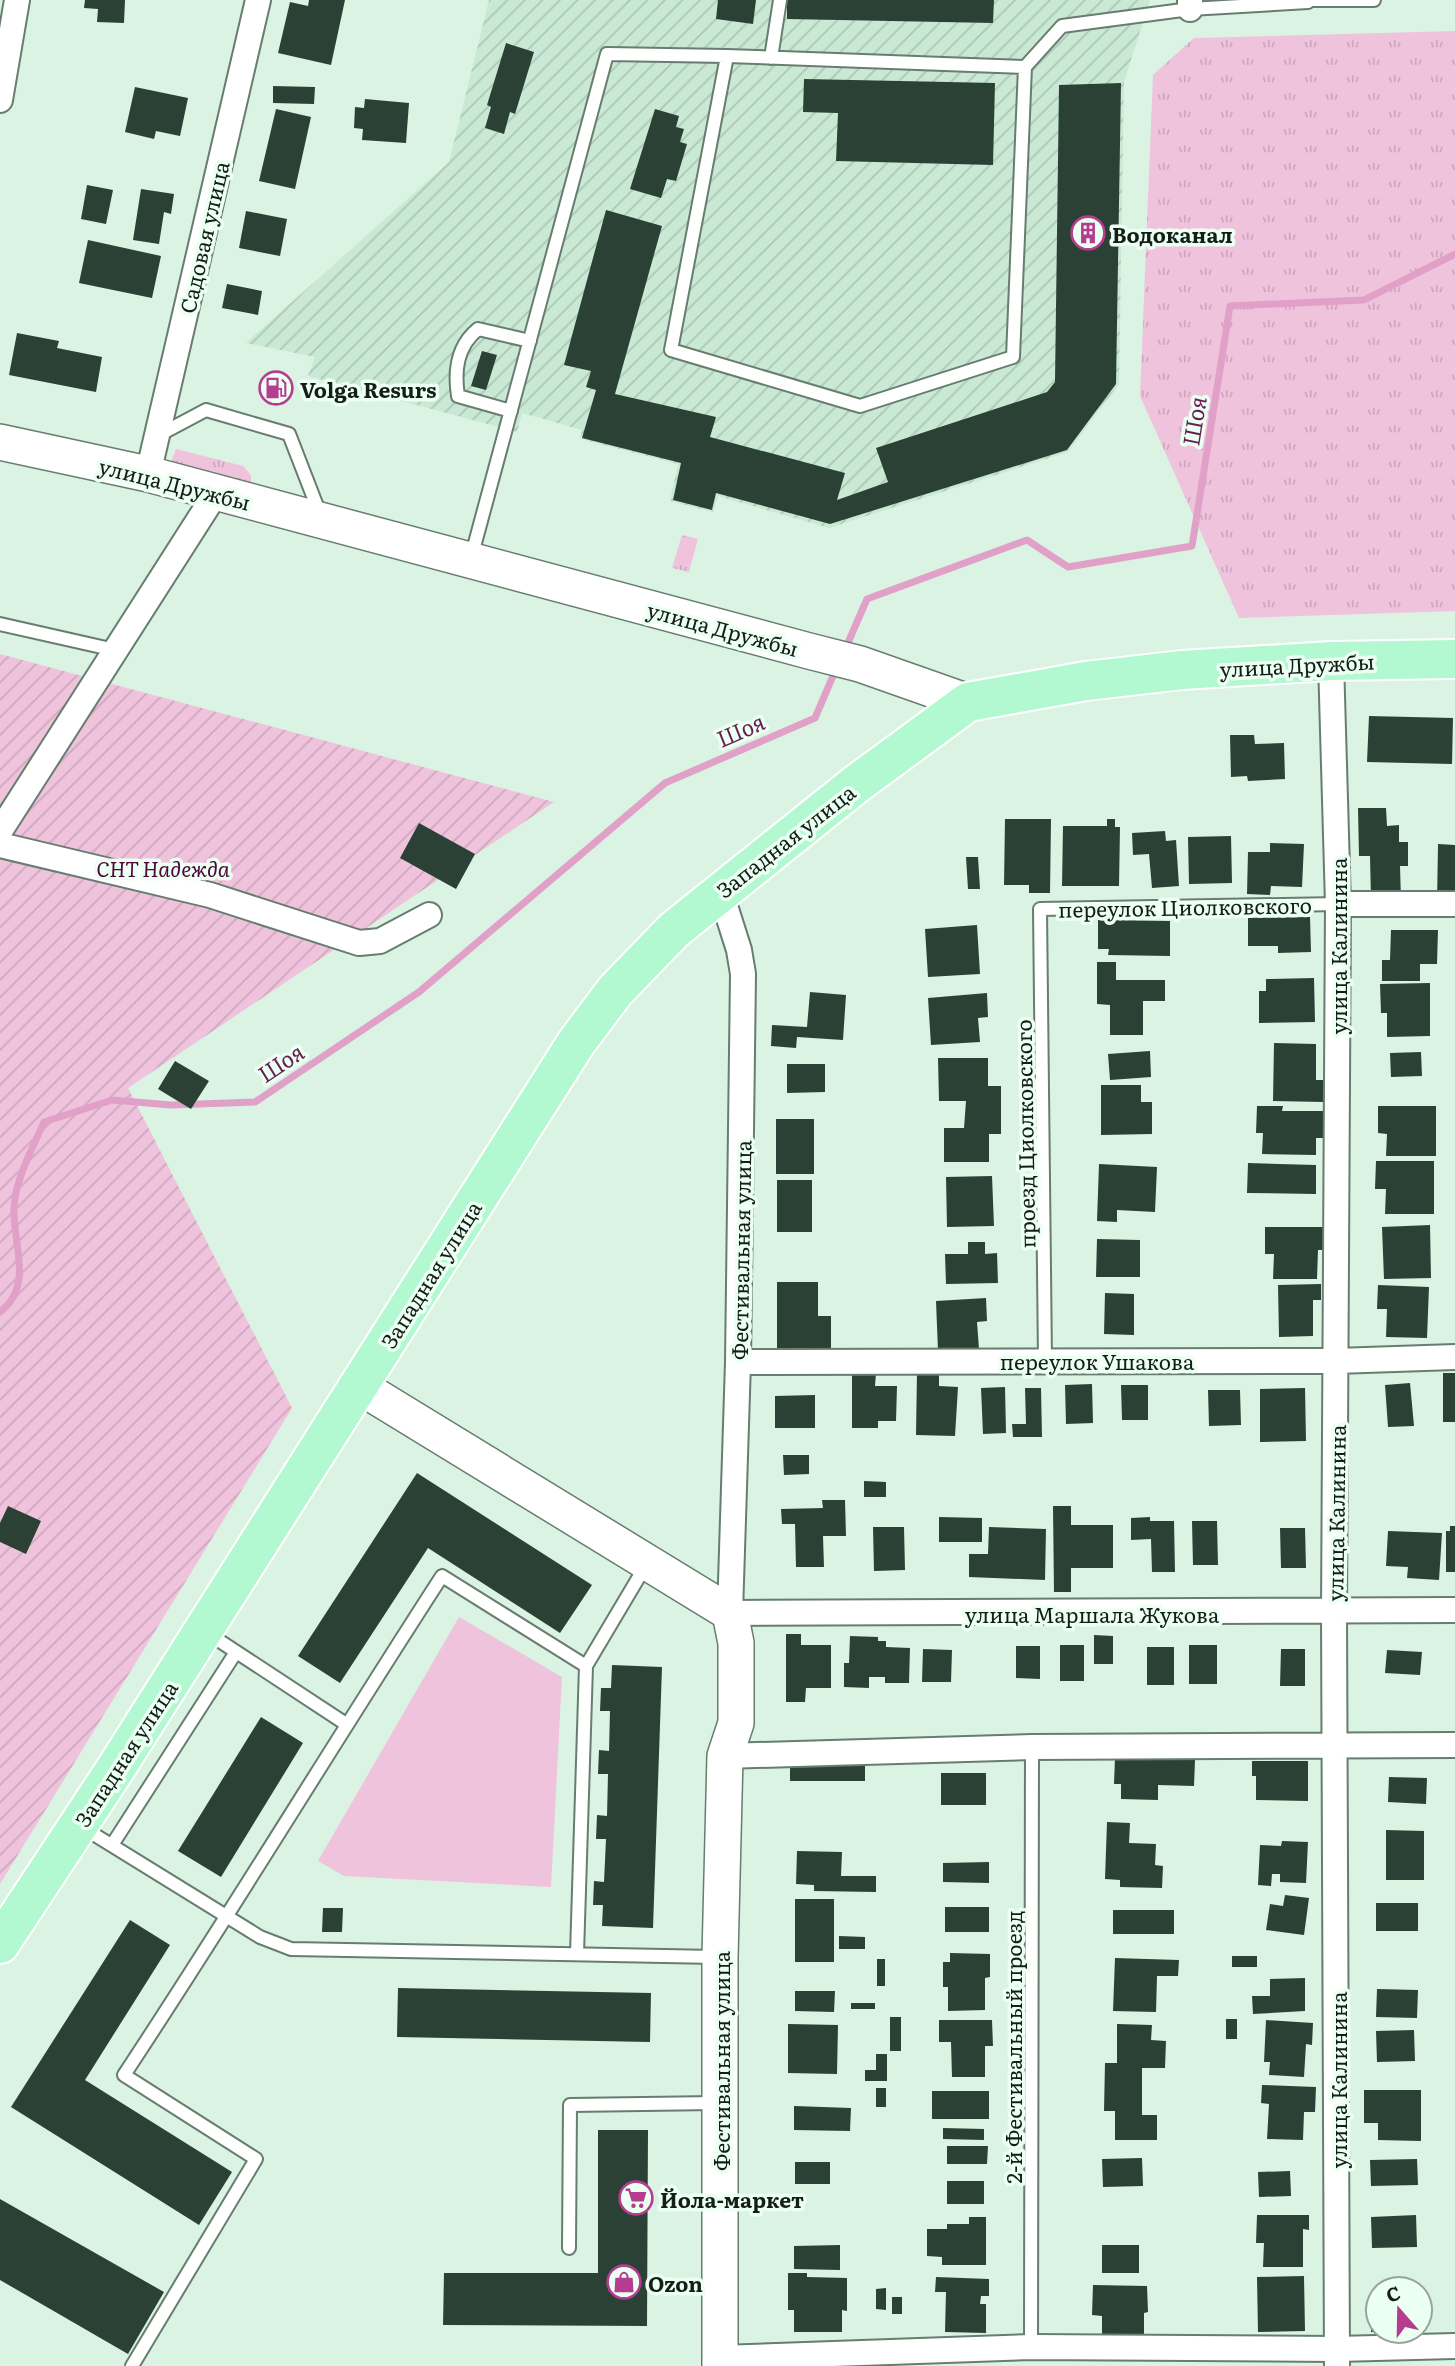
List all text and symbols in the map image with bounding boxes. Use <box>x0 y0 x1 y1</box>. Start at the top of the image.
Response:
street label: Садовая улица <box>170 157 236 316</box>
building icon: Водоканал <box>1069 214 1107 252</box>
place label: Водоканал <box>1112 218 1233 249</box>
fuel station icon: Volga Resurs <box>257 369 295 407</box>
place label: Volga Resurs <box>300 373 437 404</box>
water label: Шоя <box>1172 394 1214 448</box>
street label: улица Дружбы <box>96 449 254 517</box>
street label: улица Дружбы <box>644 593 802 663</box>
street label: улица Дружбы <box>1219 644 1375 684</box>
water label: Шоя <box>711 703 770 755</box>
street label: Западная улица <box>709 775 862 904</box>
park label: СНТ Надежда <box>96 852 230 883</box>
street label: улица Калинина <box>1322 857 1353 1034</box>
street label: переулок Циолковского <box>1058 888 1312 924</box>
street label: проезд Циолковского <box>1007 1019 1041 1249</box>
water label: Шоя <box>250 1034 310 1090</box>
street label: Фестивальная улица <box>723 1139 757 1360</box>
street label: Западная улица <box>372 1194 488 1354</box>
street label: переулок Ушакова <box>1000 1345 1195 1376</box>
street label: улица Калинина <box>1318 1424 1352 1602</box>
street label: улица Маршала Жукова <box>965 1598 1220 1629</box>
street label: Западная улица <box>66 1673 184 1832</box>
street label: 2-й Фестивальный проезд <box>997 1910 1028 2184</box>
street label: Фестивальная улица <box>705 1950 736 2171</box>
street label: улица Калинина <box>1322 1991 1353 2168</box>
supermarket icon: Йола-маркет <box>617 2179 655 2217</box>
place label: Йола-маркет <box>660 2183 804 2214</box>
shop icon: Ozon <box>605 2263 643 2301</box>
place label: Ozon <box>648 2267 703 2298</box>
north arrow <box>1364 2275 1434 2345</box>
text: С <box>1382 2278 1404 2309</box>

